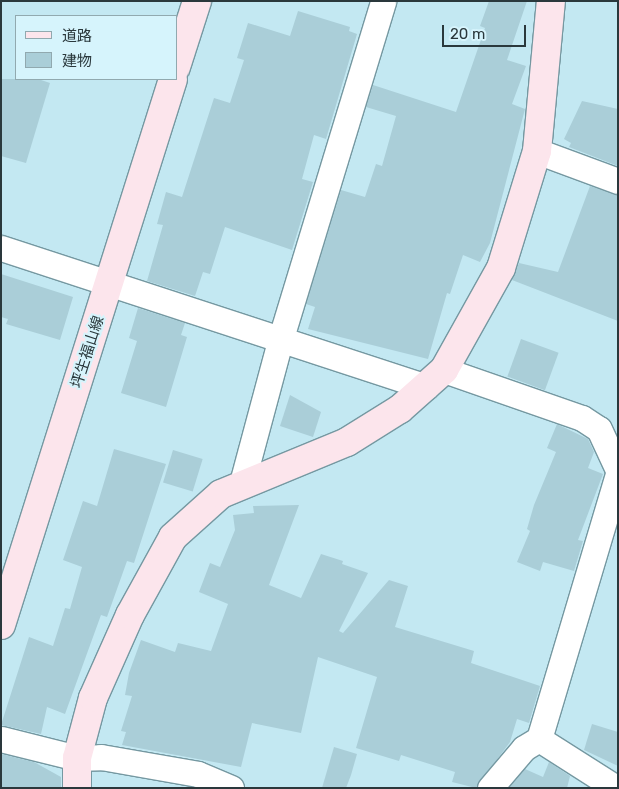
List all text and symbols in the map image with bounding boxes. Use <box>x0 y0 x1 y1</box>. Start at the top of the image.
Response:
legend <box>15 15 178 80</box>
scale bar <box>444 15 528 47</box>
text: 20 m <box>450 25 485 43</box>
text: 道路 <box>62 27 92 45</box>
text: 建物 <box>62 52 92 70</box>
street label: 坪生福山線 <box>68 314 108 390</box>

